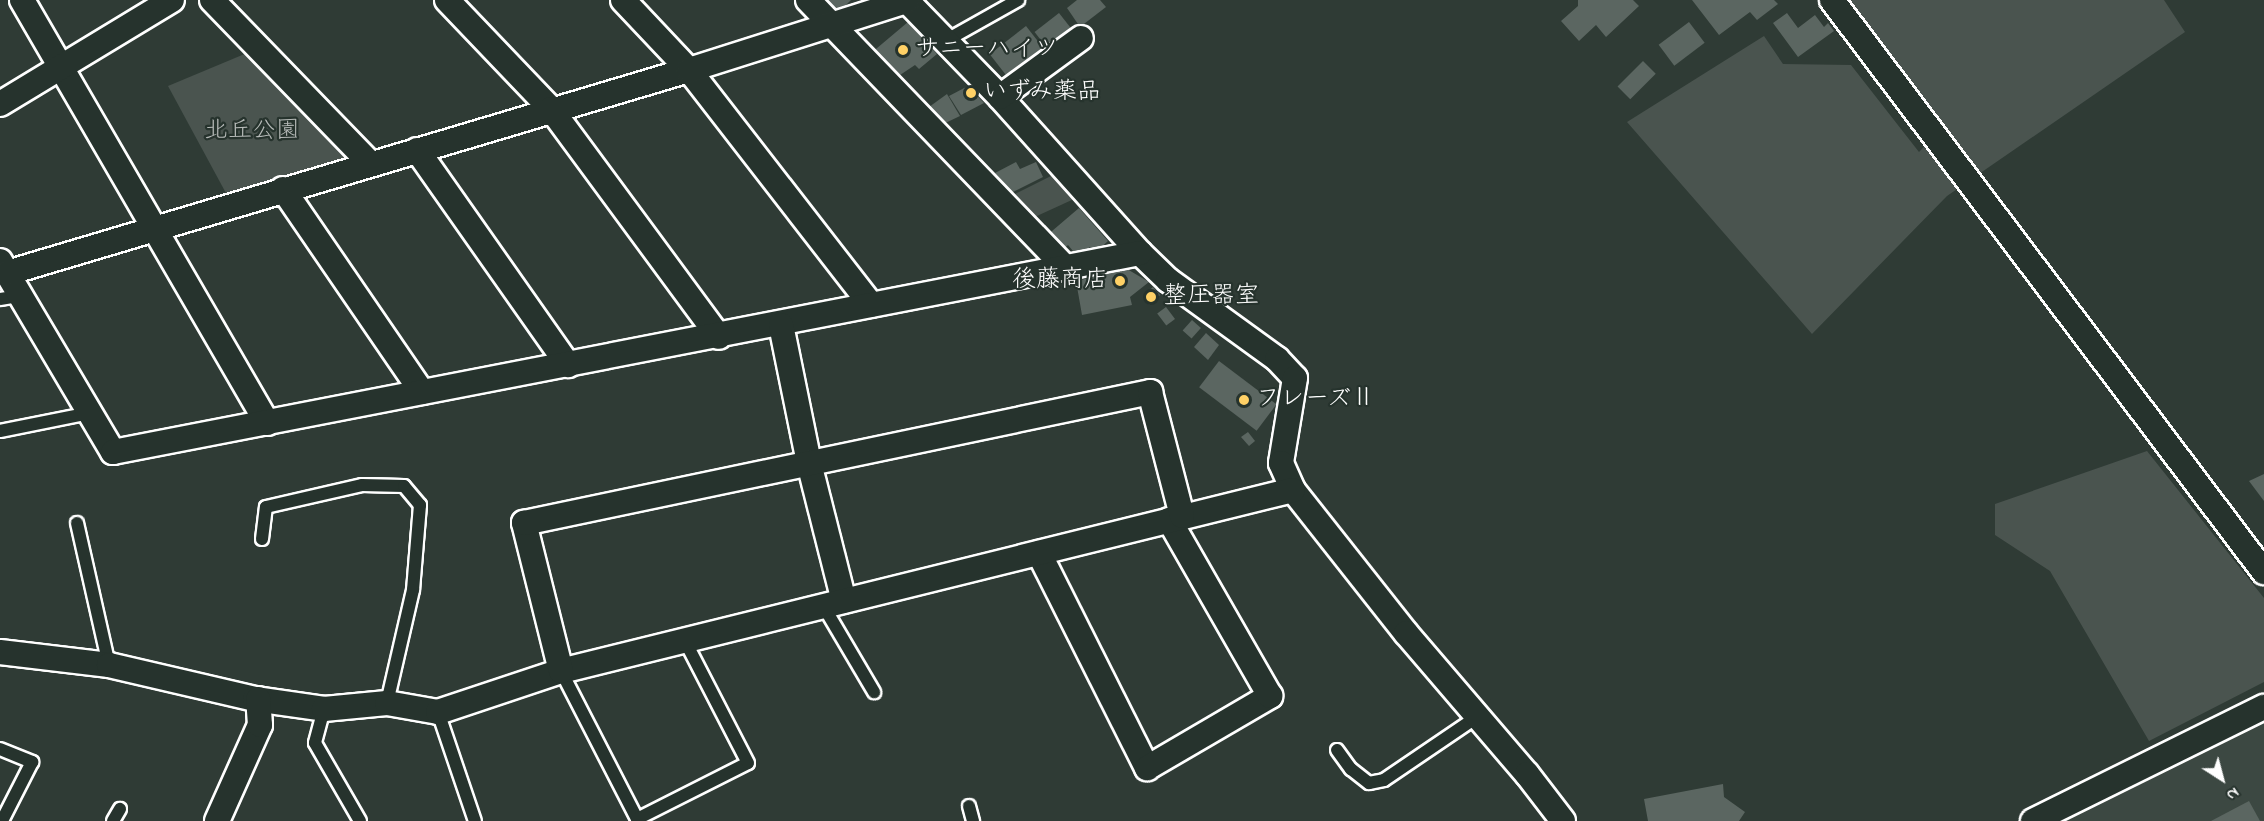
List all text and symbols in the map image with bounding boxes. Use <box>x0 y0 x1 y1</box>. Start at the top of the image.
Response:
place label: サニーハイツ <box>915 36 1059 64</box>
marker: サニーハイツ <box>896 43 910 57</box>
place label: いずみ薬品 <box>983 79 1103 107</box>
marker: いずみ薬品 <box>964 86 978 100</box>
park label: 北丘公園 <box>204 118 300 146</box>
place label: 後藤商店 <box>1012 267 1108 295</box>
marker: 後藤商店 <box>1113 274 1127 288</box>
place label: 整圧器室 <box>1163 283 1259 311</box>
marker: 整圧器室 <box>1144 290 1158 304</box>
place label: フレーズⅡ <box>1256 386 1377 414</box>
marker: フレーズⅡ <box>1237 393 1251 407</box>
north arrow <box>2192 749 2252 809</box>
text: N <box>2221 781 2244 806</box>

